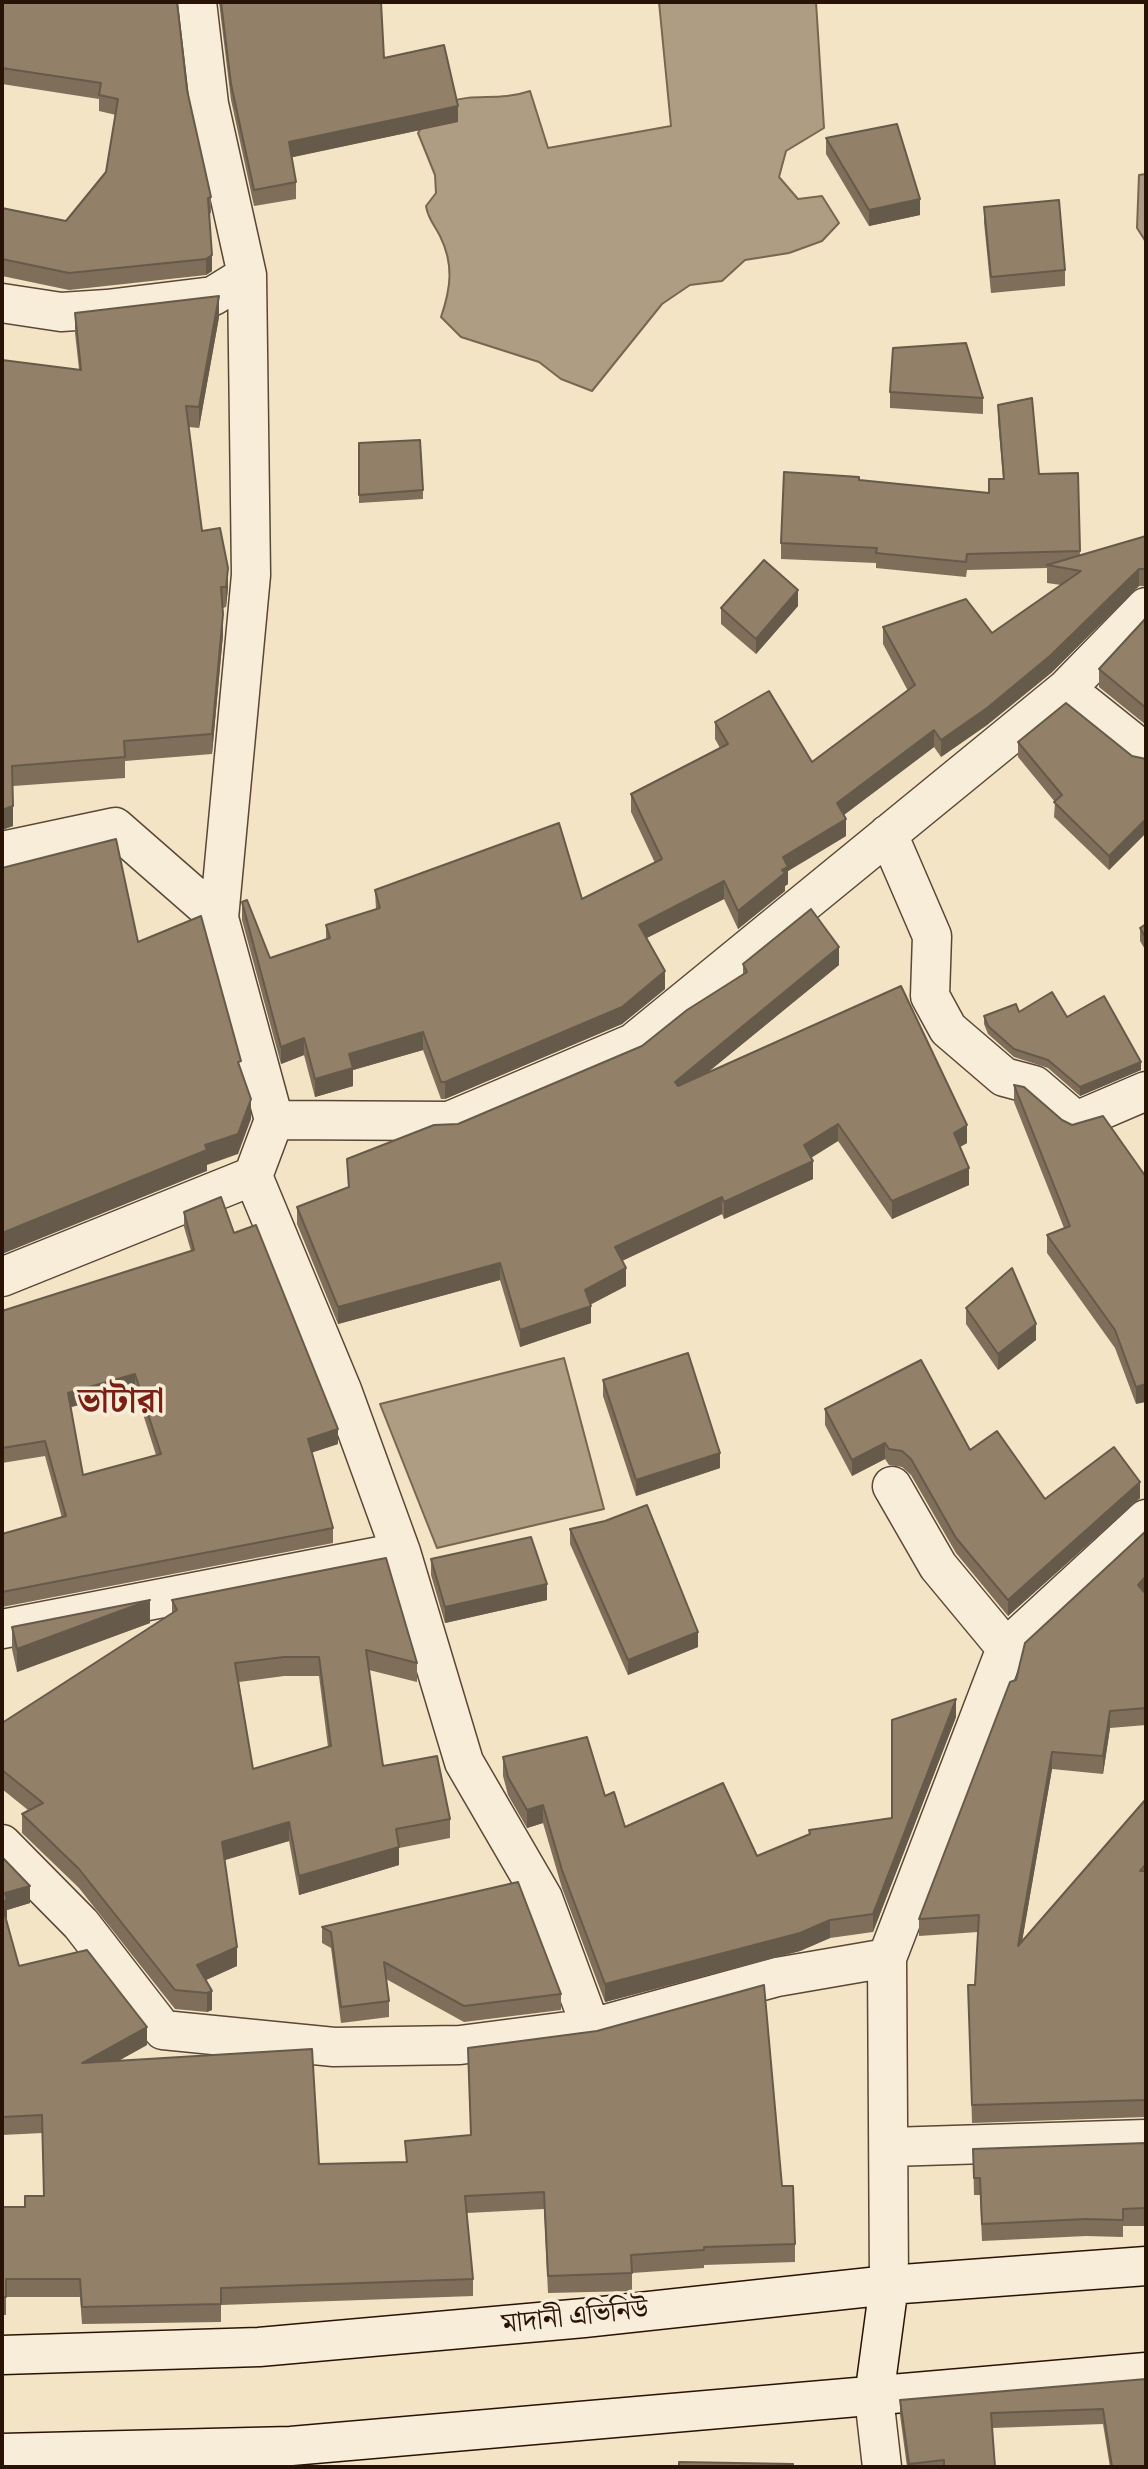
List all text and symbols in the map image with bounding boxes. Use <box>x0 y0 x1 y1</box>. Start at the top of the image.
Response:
district label: ভাটারা <box>78 1382 164 1424</box>
street label: মাদানী এভিনিউ <box>500 2294 650 2342</box>

